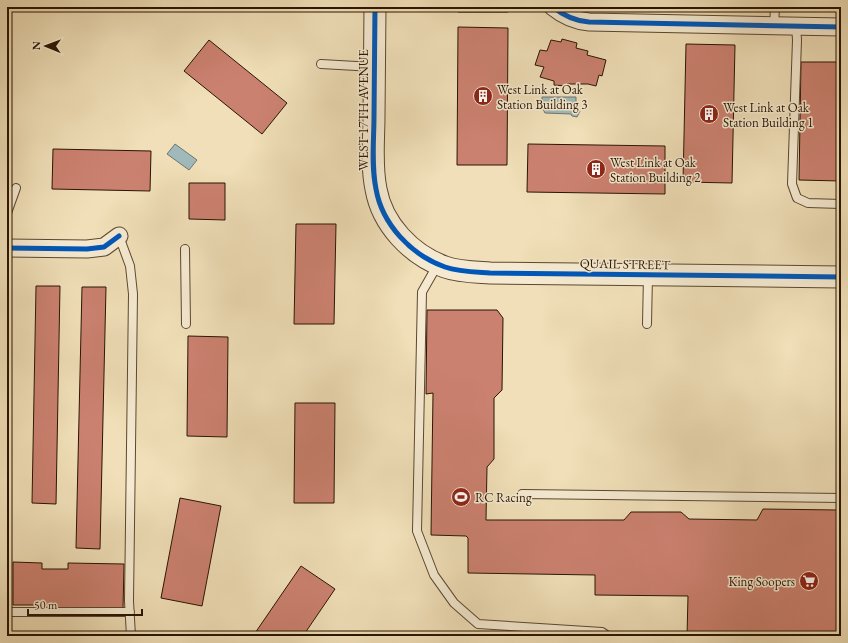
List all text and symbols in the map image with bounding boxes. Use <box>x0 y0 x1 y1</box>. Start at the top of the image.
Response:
north arrow <box>26 26 66 66</box>
text: N <box>29 41 43 50</box>
street label: WEST 17TH AVENUE <box>355 49 372 171</box>
place label: West Link at Oak Station Building 3 <box>497 81 587 113</box>
building icon: West Link at Oak Station Building 3 <box>472 85 494 107</box>
place label: West Link at Oak Station Building 1 <box>723 99 813 131</box>
building icon: West Link at Oak Station Building 1 <box>698 103 720 125</box>
place label: West Link at Oak Station Building 2 <box>610 154 701 186</box>
building icon: West Link at Oak Station Building 2 <box>585 158 607 180</box>
street label: QUAIL STREET <box>580 255 671 273</box>
sports icon: RC Racing <box>450 486 472 508</box>
place label: RC Racing <box>475 489 532 506</box>
supermarket icon: King Soopers <box>798 570 820 592</box>
place label: King Soopers <box>729 573 795 590</box>
scale bar <box>28 591 142 617</box>
text: 50 m <box>34 597 58 613</box>

